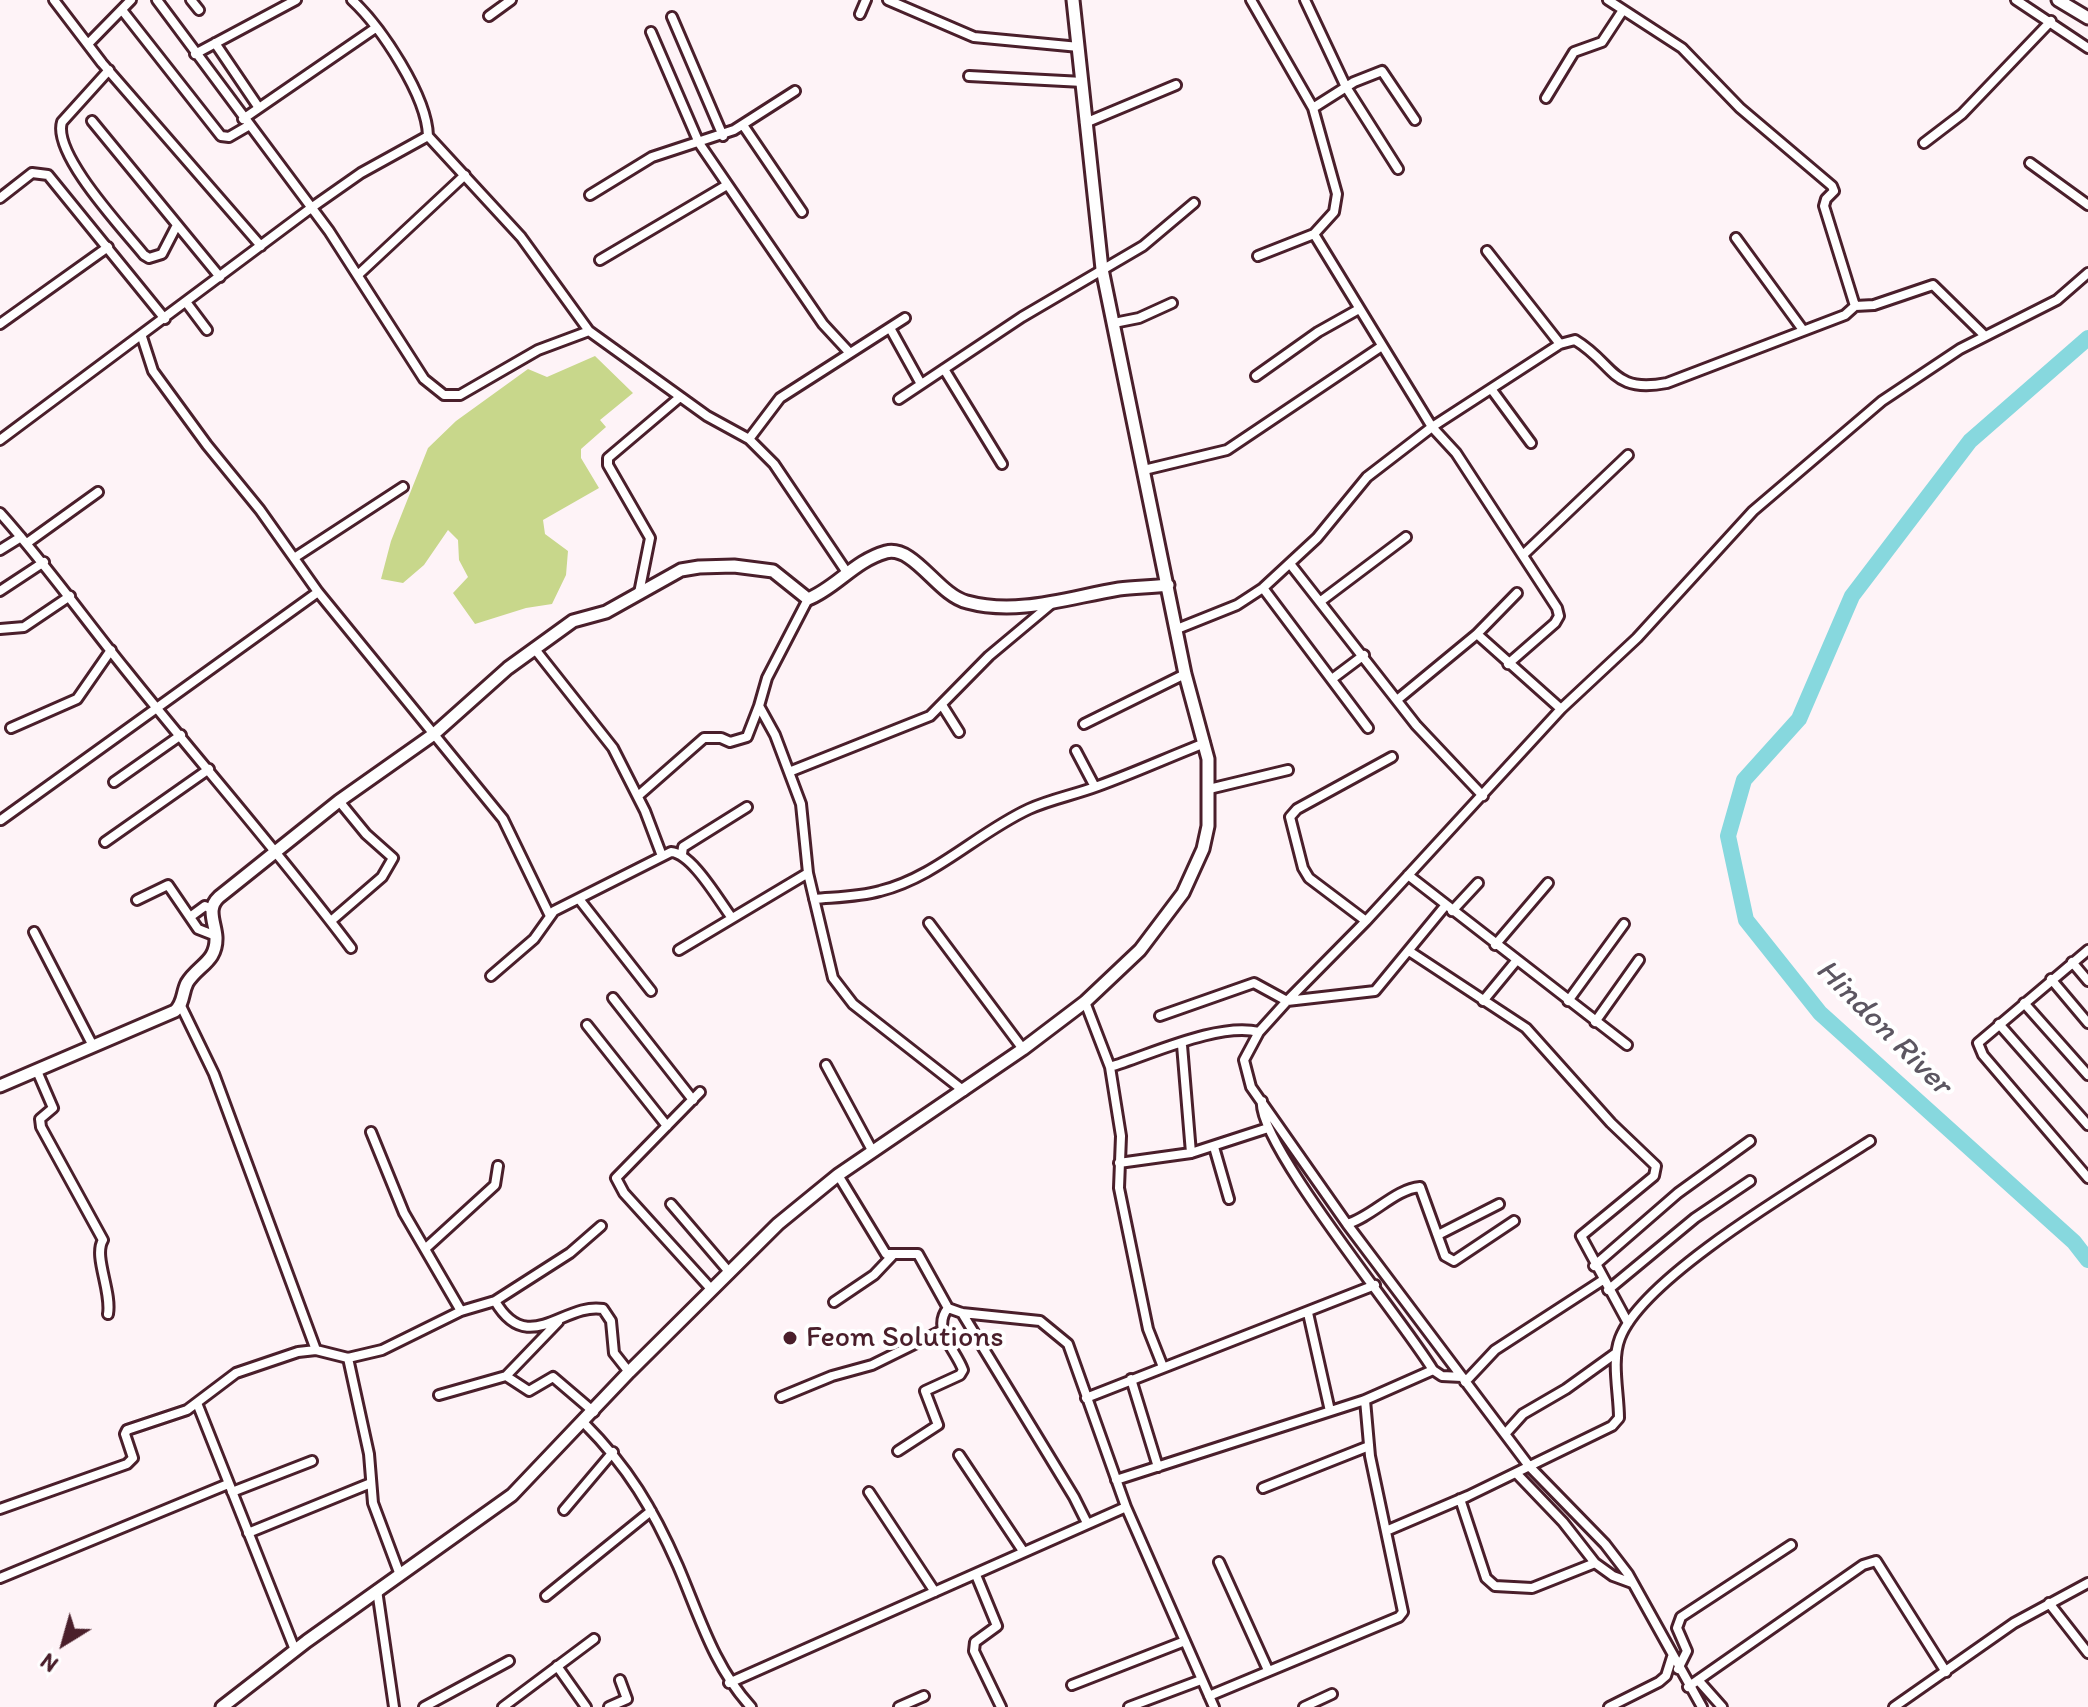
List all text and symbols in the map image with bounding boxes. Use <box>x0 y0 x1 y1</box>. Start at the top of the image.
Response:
water label: Hindon River <box>1807 952 1959 1104</box>
place label: Feom Solutions <box>806 1320 1004 1356</box>
marker: Feom Solutions <box>781 1329 799 1347</box>
north arrow <box>24 1603 104 1683</box>
text: N <box>35 1647 63 1678</box>

